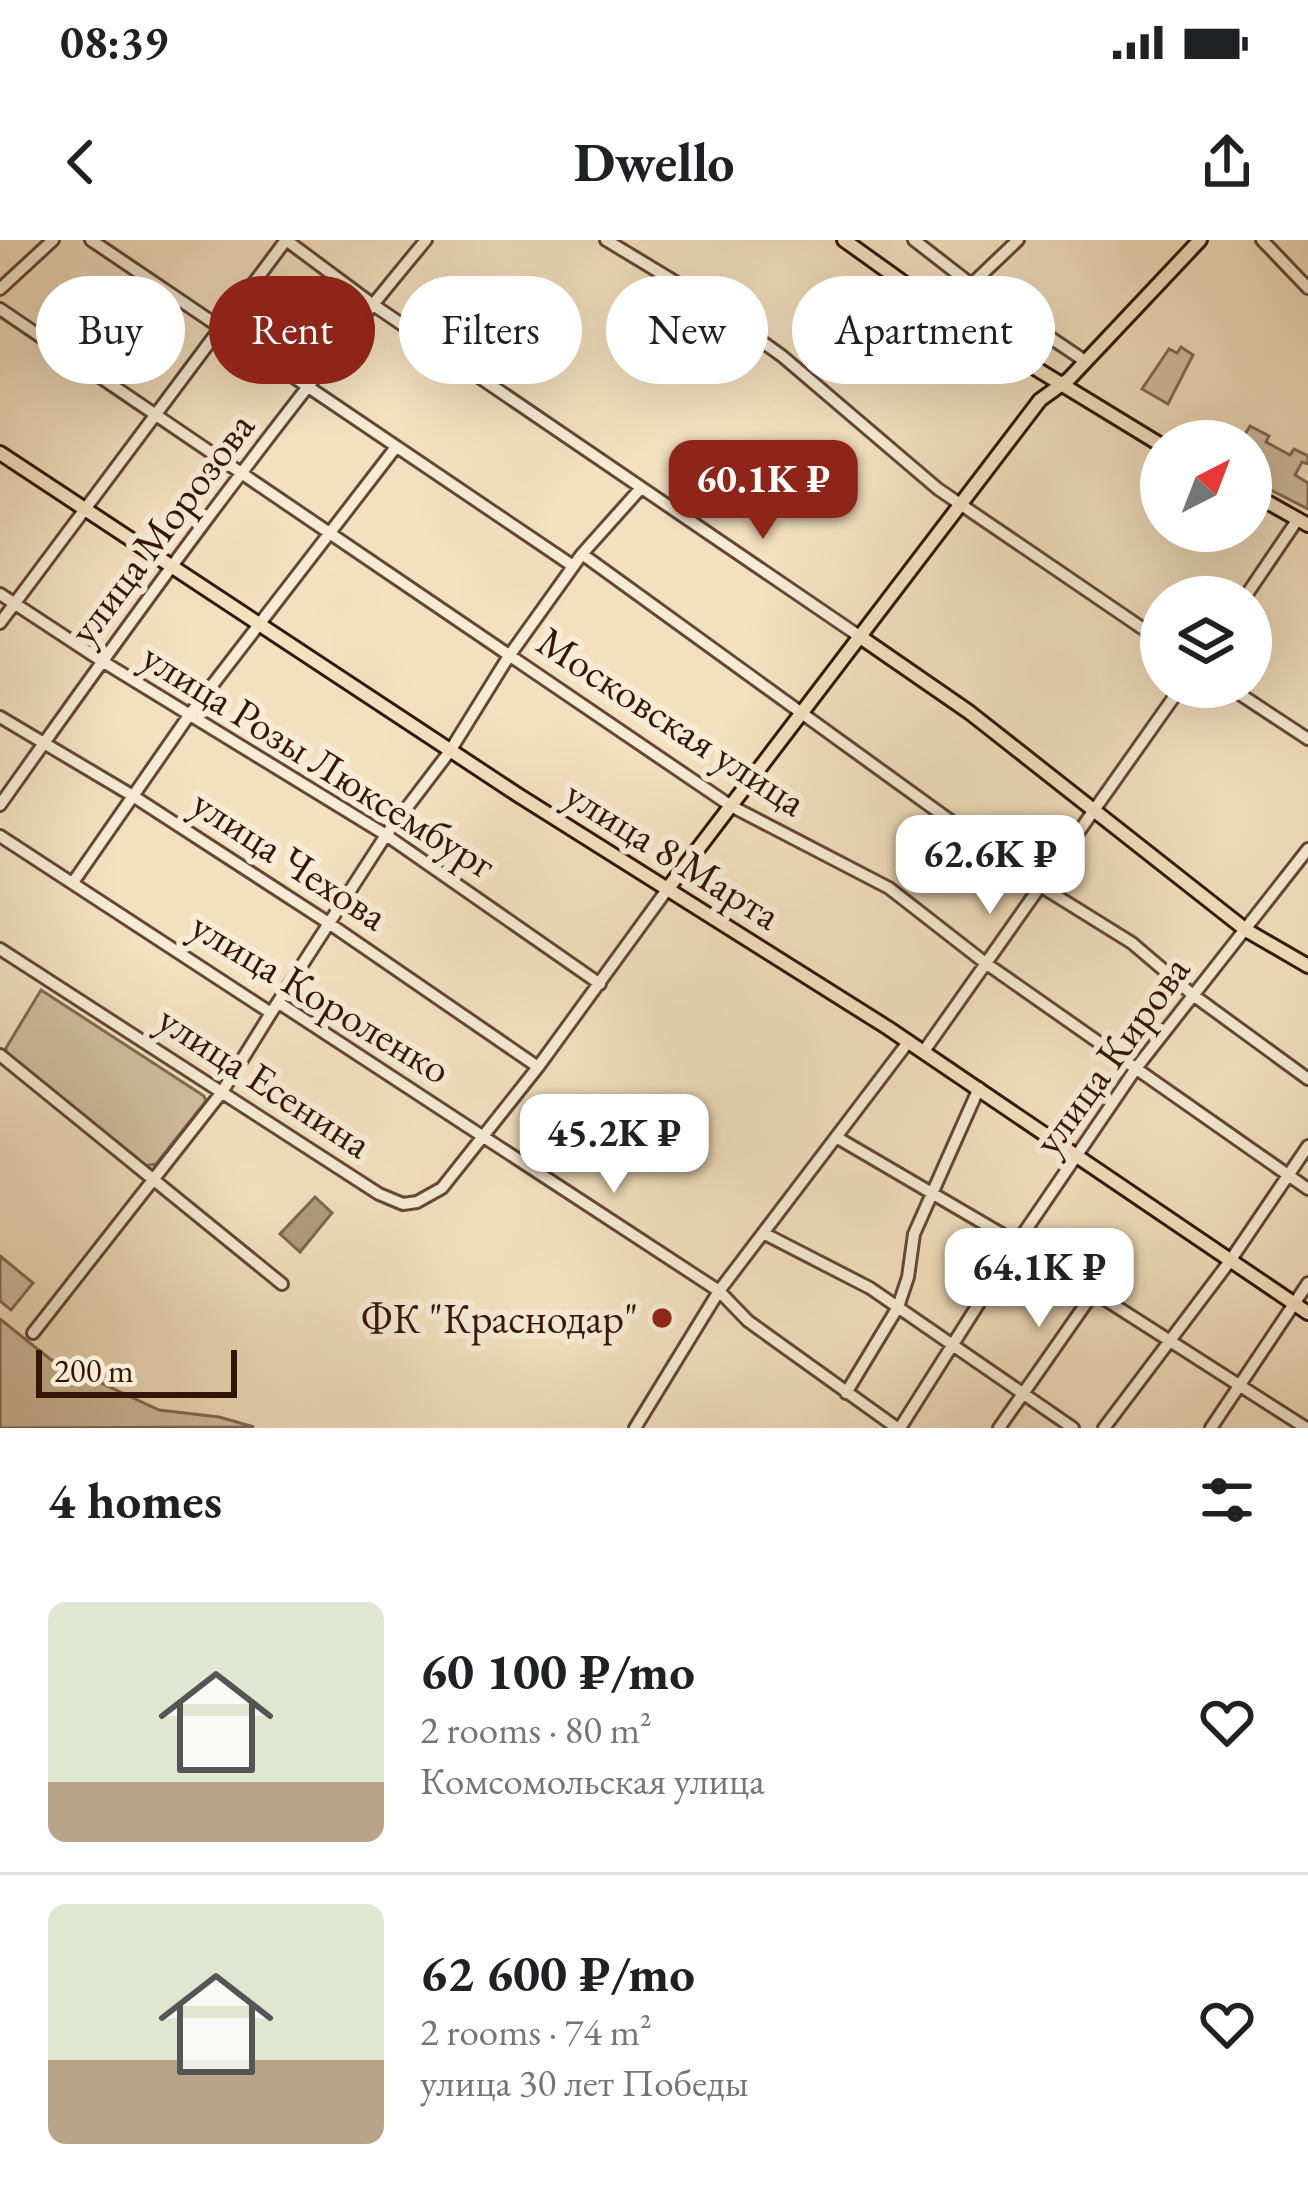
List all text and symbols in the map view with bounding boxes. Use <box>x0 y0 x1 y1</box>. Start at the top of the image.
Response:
text: 08:39 <box>60 13 168 71</box>
text: Dwello <box>574 127 734 197</box>
icon: back <box>48 129 114 195</box>
icon: share <box>1194 129 1260 195</box>
chip: Buy <box>36 276 185 384</box>
chip: Rent <box>209 276 375 384</box>
chip: Filters <box>399 276 582 384</box>
chip: New <box>606 276 768 384</box>
chip: Apartment <box>792 276 1055 384</box>
street label: улица Морозова <box>55 400 267 655</box>
north arrow <box>1140 420 1272 552</box>
map controls <box>1140 420 1272 708</box>
pin: 60.1K ₽ <box>652 440 874 542</box>
text: 60.1K ₽ <box>696 453 830 504</box>
button: layers <box>1140 576 1272 708</box>
street label: Московская улица <box>527 614 817 829</box>
street label: улица Розы Люксембург <box>132 629 506 891</box>
street label: улица 8 Марта <box>555 766 791 942</box>
street label: улица Чехова <box>181 775 399 943</box>
pin: 62.6K ₽ <box>879 815 1101 917</box>
text: 62.6K ₽ <box>923 828 1057 879</box>
street label: улица Короленко <box>181 898 461 1096</box>
street label: улица Кирова <box>1020 944 1202 1166</box>
street label: улица Есенина <box>148 991 383 1171</box>
pin: 45.2K ₽ <box>503 1094 725 1196</box>
text: 45.2K ₽ <box>547 1107 681 1158</box>
pin: 64.1K ₽ <box>928 1228 1150 1330</box>
text: 64.1K ₽ <box>972 1241 1106 1292</box>
place label: ФК "Краснодар" <box>361 1291 638 1346</box>
marker: ФК "Краснодар" <box>649 1305 675 1331</box>
scale bar <box>36 1344 237 1397</box>
text: 200 m <box>54 1349 134 1392</box>
text: 4 homes <box>48 1467 222 1533</box>
icon: filters <box>1194 1467 1260 1533</box>
text: 60 100 ₽/mo <box>420 1638 695 1704</box>
icon: home <box>144 1650 288 1794</box>
icon: heart <box>1194 1689 1260 1755</box>
text: 2 rooms · 80 m² <box>420 1704 652 1755</box>
text: Комсомольская улица <box>420 1755 765 1806</box>
text: 62 600 ₽/mo <box>420 1940 695 2006</box>
icon: home <box>144 1952 288 2096</box>
icon: heart <box>1194 1991 1260 2057</box>
text: 2 rooms · 74 m² <box>420 2006 652 2057</box>
text: улица 30 лет Победы <box>420 2057 749 2108</box>

